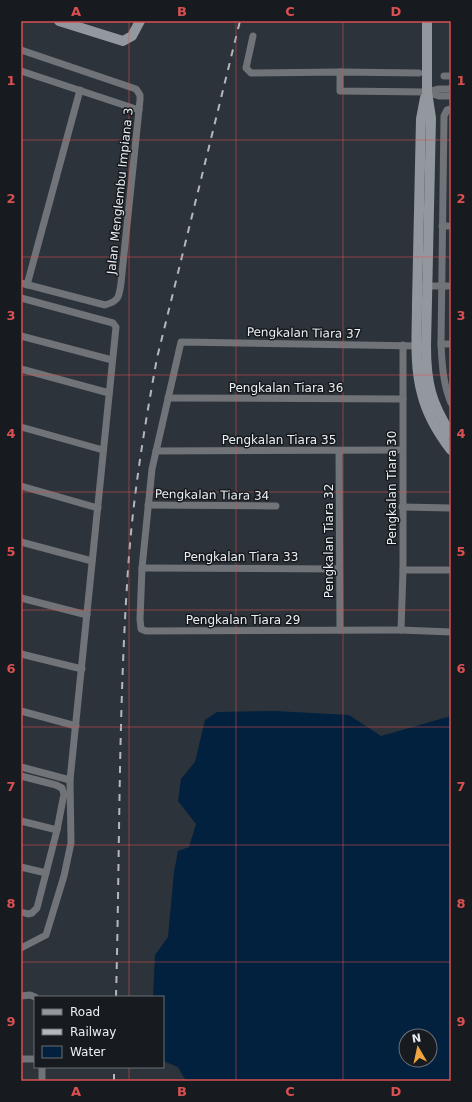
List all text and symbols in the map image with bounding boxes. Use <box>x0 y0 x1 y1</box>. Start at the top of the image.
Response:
text: A <box>71 4 81 19</box>
text: B <box>177 4 187 19</box>
text: C <box>285 4 295 19</box>
text: D <box>391 4 402 19</box>
text: 1 <box>6 73 16 88</box>
text: 1 <box>456 73 466 88</box>
street label: Jalan Menglembu Impiana 3 <box>104 107 136 276</box>
text: 2 <box>6 191 16 206</box>
text: 2 <box>456 191 466 206</box>
text: 3 <box>6 308 16 323</box>
text: 3 <box>456 308 466 323</box>
street label: Pengkalan Tiara 37 <box>247 325 361 341</box>
street label: Pengkalan Tiara 36 <box>229 381 343 395</box>
text: 4 <box>6 426 16 441</box>
text: 4 <box>456 426 466 441</box>
street label: Pengkalan Tiara 30 <box>385 431 399 545</box>
street label: Pengkalan Tiara 35 <box>222 433 336 447</box>
street label: Pengkalan Tiara 32 <box>322 484 336 598</box>
street label: Pengkalan Tiara 34 <box>155 487 269 503</box>
text: 5 <box>6 544 16 559</box>
text: 5 <box>456 544 466 559</box>
street label: Pengkalan Tiara 33 <box>184 550 298 564</box>
street label: Pengkalan Tiara 29 <box>186 613 300 627</box>
text: 6 <box>6 661 16 676</box>
text: 6 <box>456 661 466 676</box>
text: 7 <box>6 779 16 794</box>
text: 7 <box>456 779 466 794</box>
text: 8 <box>6 896 16 911</box>
text: 8 <box>456 896 466 911</box>
legend <box>34 996 164 1068</box>
text: Road <box>70 1005 100 1019</box>
text: 9 <box>6 1014 16 1029</box>
text: 9 <box>456 1014 466 1029</box>
text: Railway <box>70 1025 116 1039</box>
north arrow <box>398 1028 438 1068</box>
text: N <box>411 1031 422 1046</box>
text: Water <box>70 1045 106 1059</box>
text: A <box>71 1084 81 1099</box>
text: B <box>177 1084 187 1099</box>
text: C <box>285 1084 295 1099</box>
text: D <box>391 1084 402 1099</box>

